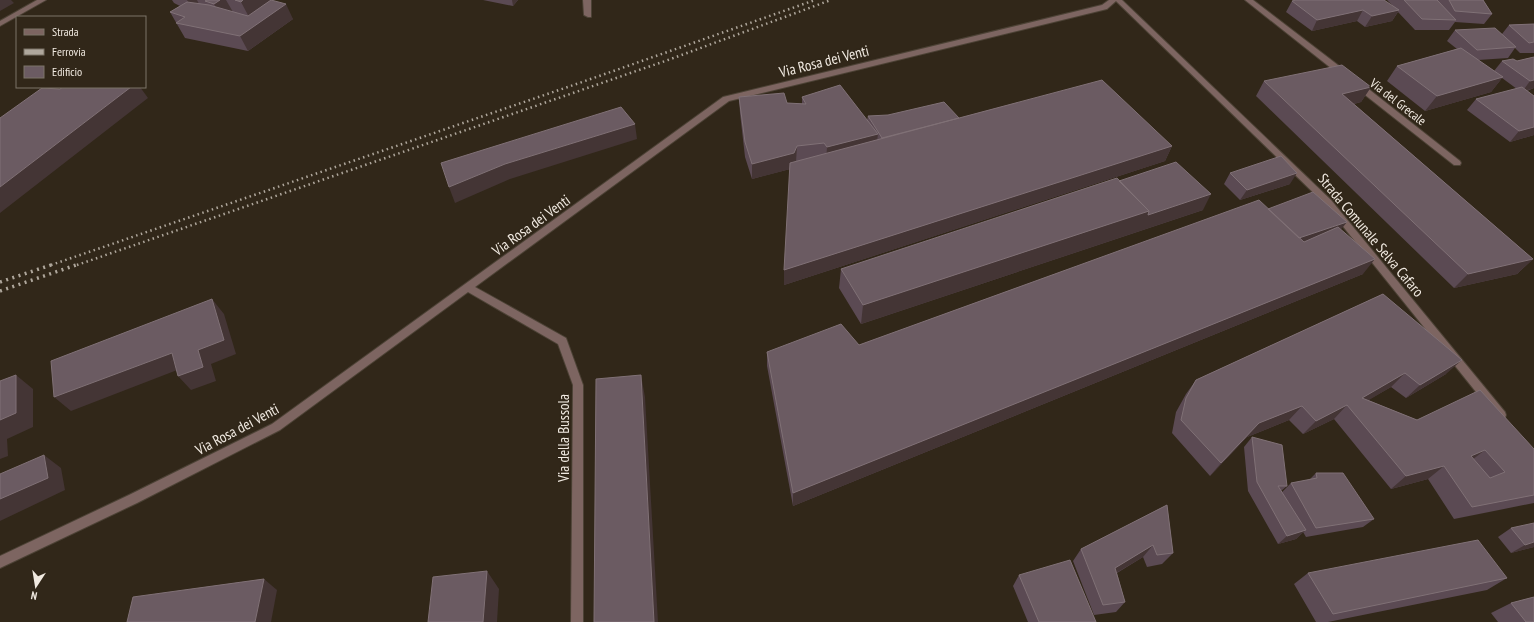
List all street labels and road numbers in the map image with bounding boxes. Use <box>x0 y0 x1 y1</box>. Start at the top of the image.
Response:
street label: Via Rosa dei Venti <box>776 41 871 82</box>
street label: Via del Grecale <box>1366 74 1430 129</box>
street label: Strada Comunale Selva Cafaro <box>1314 169 1428 301</box>
street label: Via Rosa dei Venti <box>487 190 574 260</box>
street label: Via della Bussola <box>554 394 573 483</box>
street label: Via Rosa dei Venti <box>191 399 282 459</box>

